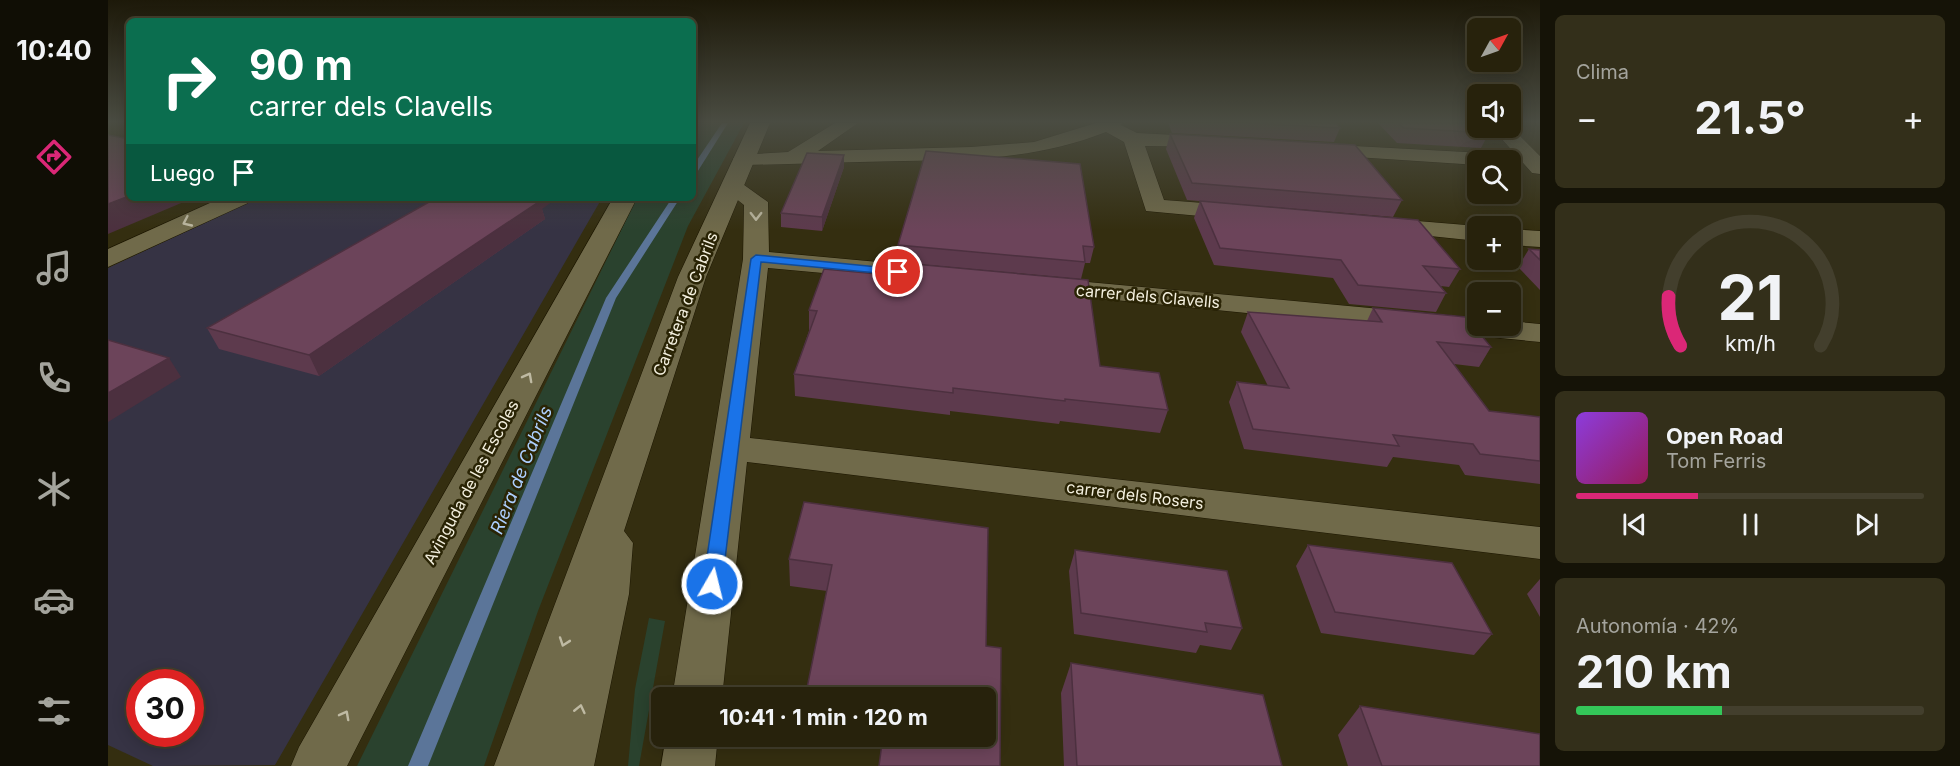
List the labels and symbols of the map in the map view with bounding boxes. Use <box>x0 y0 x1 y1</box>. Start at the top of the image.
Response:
north arrow <box>1467 18 1521 72</box>
one-way arrow <box>750 212 762 221</box>
one-way arrow <box>182 215 193 227</box>
street label: Carretera de Cabrils <box>648 229 722 379</box>
pin <box>872 246 923 297</box>
street label: carrer dels Clavells <box>1075 280 1221 312</box>
one-way arrow <box>521 373 532 383</box>
street label: Avinguda de les Escoles <box>419 396 523 568</box>
water label: Riera de Cabrils <box>486 403 556 537</box>
street label: carrer dels Rosers <box>1065 477 1205 513</box>
position arrow <box>680 552 744 616</box>
one-way arrow <box>559 636 572 647</box>
speed limit sign: 30 <box>126 669 204 747</box>
one-way arrow <box>573 704 586 714</box>
one-way arrow <box>338 710 349 721</box>

